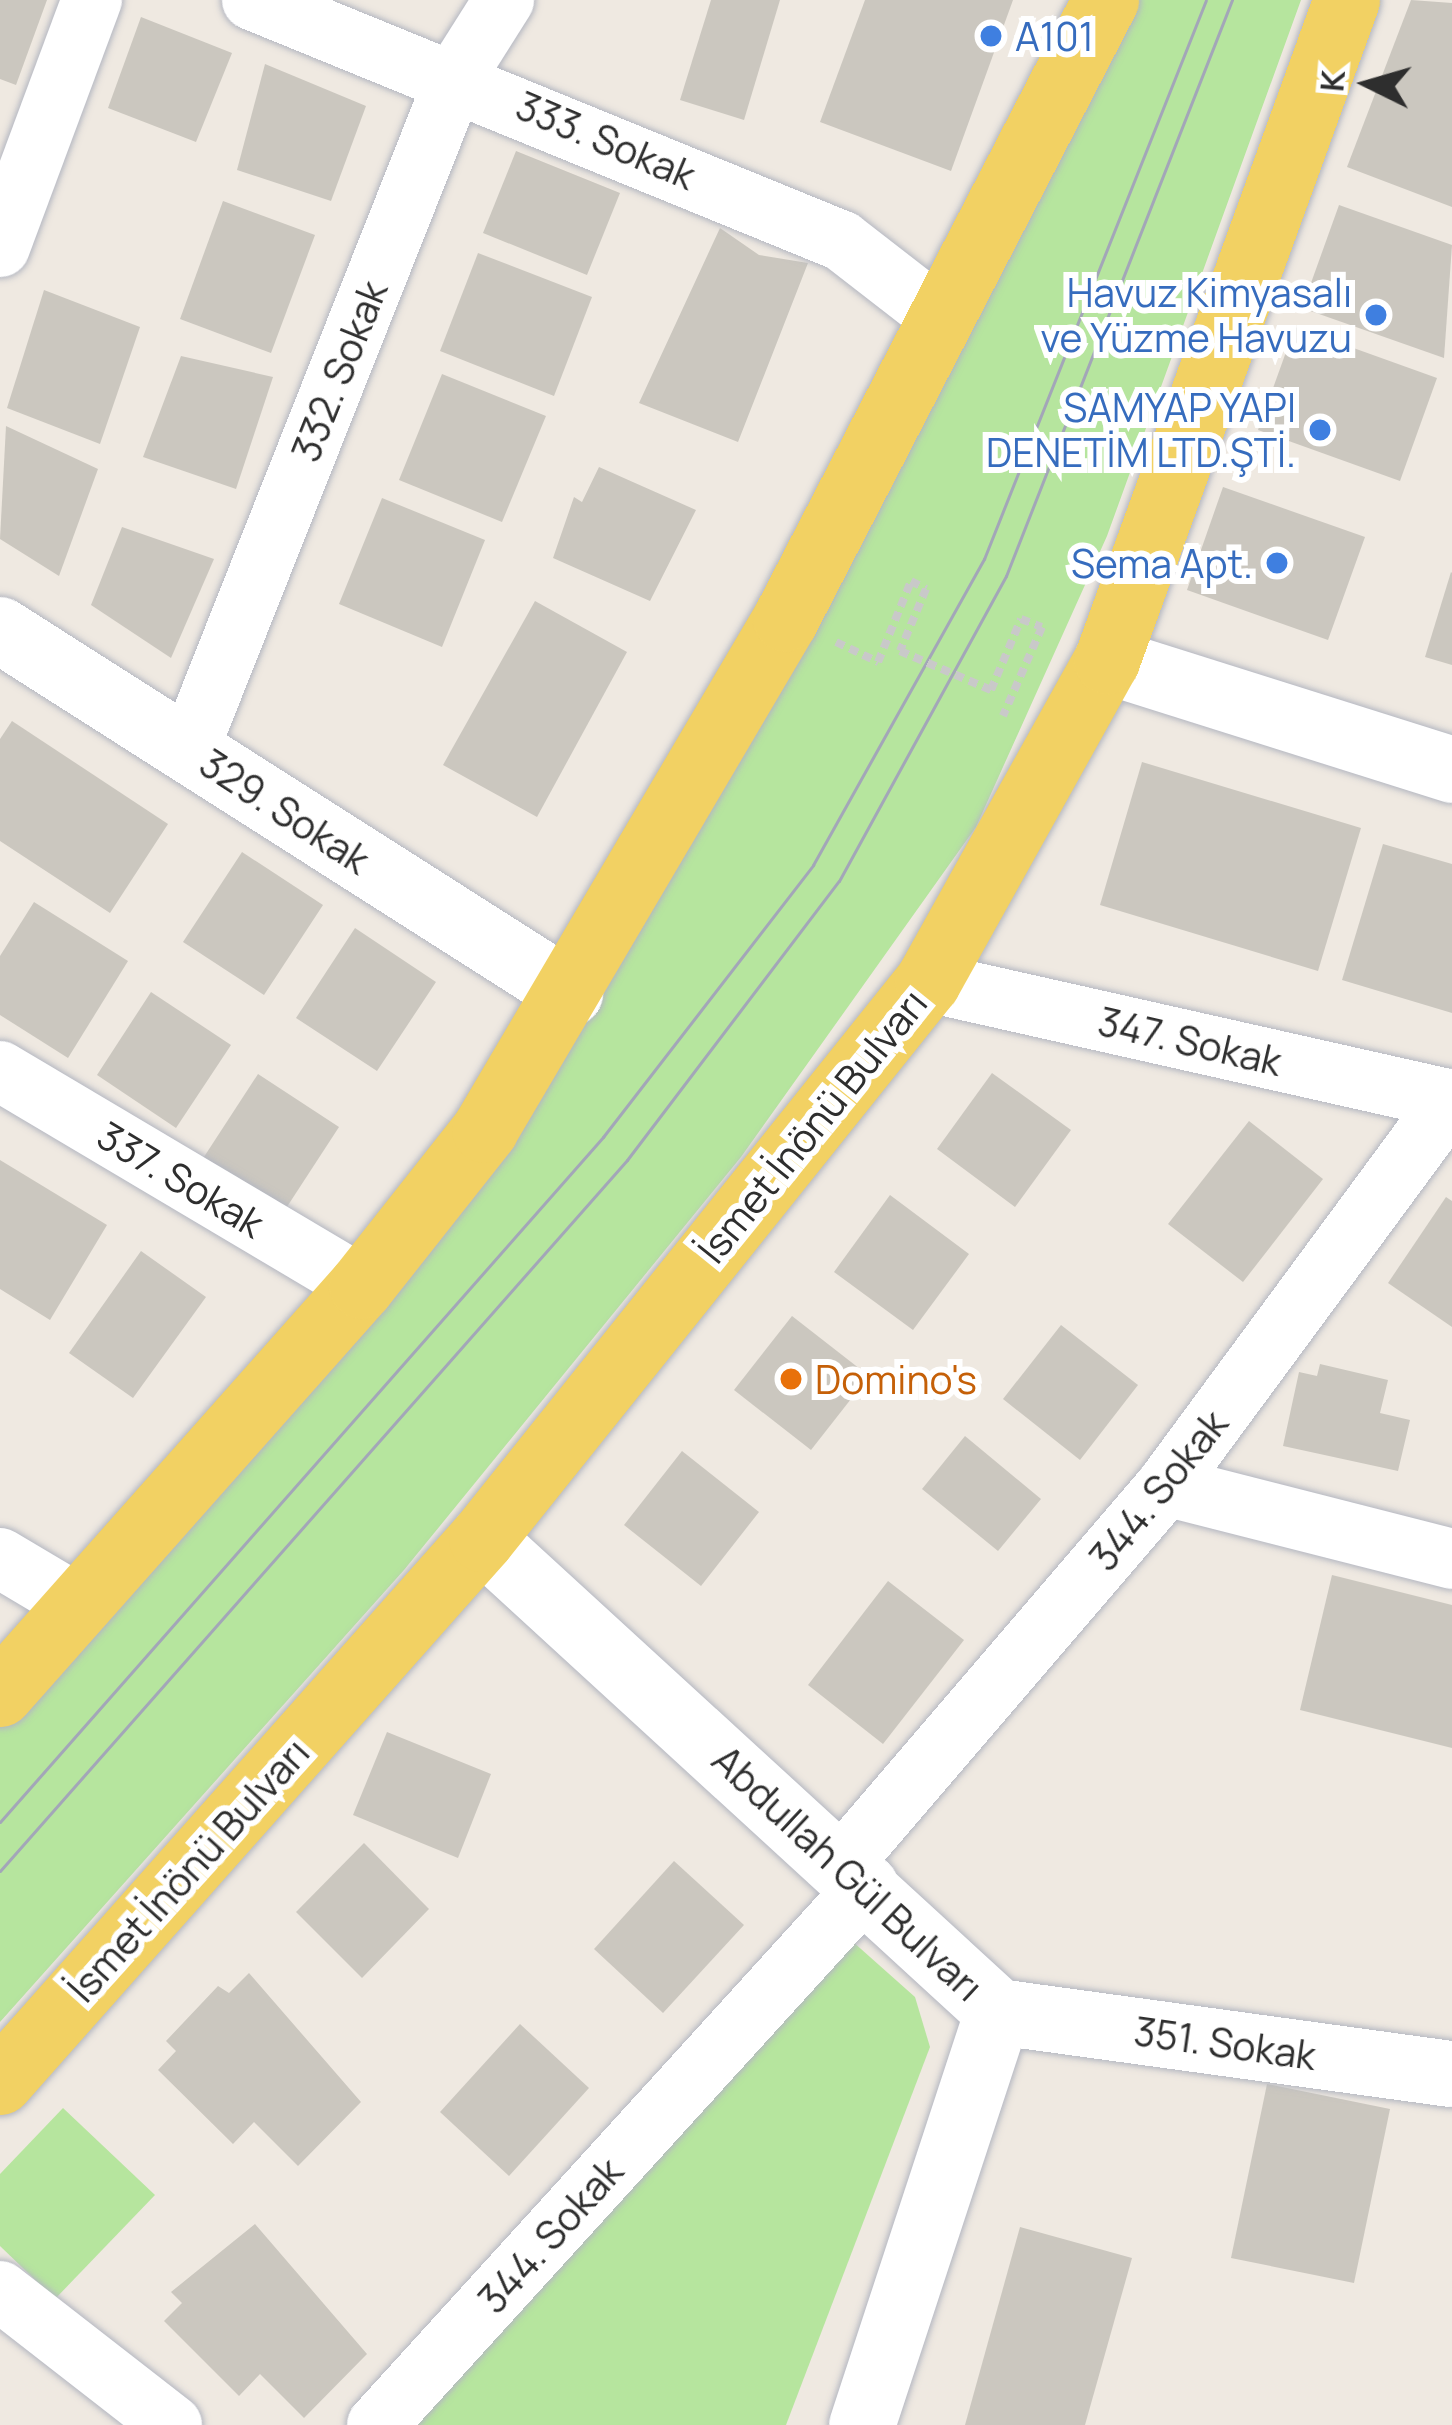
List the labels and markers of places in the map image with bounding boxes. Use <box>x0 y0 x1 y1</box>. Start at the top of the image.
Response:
place label: A101 <box>1015 13 1094 59</box>
marker: A101 <box>978 23 1004 49</box>
place label: Havuz Kimyasalı ve Yüzme Havuzu <box>1041 270 1352 361</box>
marker: Havuz Kimyasalı ve Yüzme Havuzu <box>1363 302 1389 328</box>
place label: SAMYAP YAPI DENETİM LTD.ŞTİ. <box>986 385 1296 476</box>
marker: SAMYAP YAPI DENETİM LTD.ŞTİ. <box>1307 417 1333 443</box>
place label: Sema Apt. <box>1071 540 1253 586</box>
marker: Sema Apt. <box>1264 550 1290 576</box>
place label: Domino's <box>815 1356 977 1402</box>
marker: Domino's <box>778 1366 804 1392</box>

